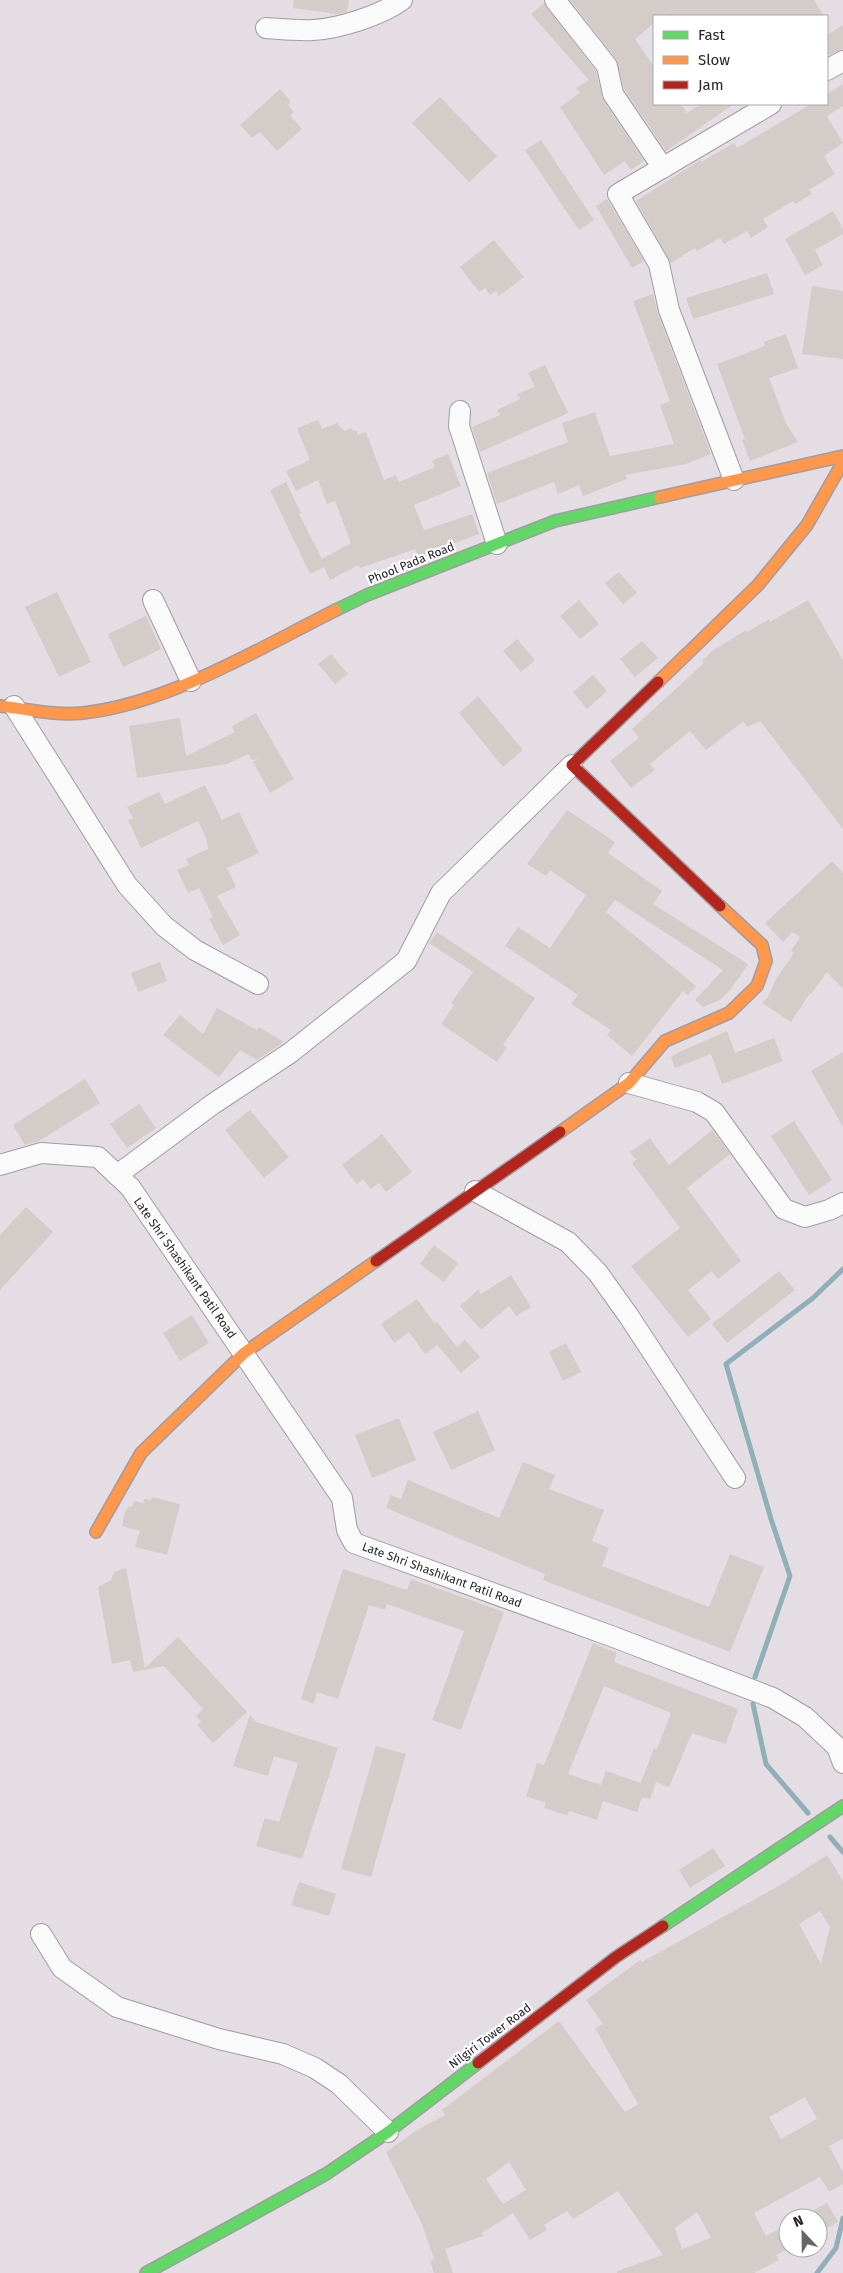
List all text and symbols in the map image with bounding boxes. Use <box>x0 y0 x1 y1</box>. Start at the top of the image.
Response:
legend <box>653 15 828 105</box>
text: Fast <box>698 26 725 44</box>
text: Slow <box>698 51 730 69</box>
text: Jam <box>698 76 724 94</box>
street label: Phool Pada Road <box>366 539 456 587</box>
street label: Late Shri Shashikant Patil Road <box>131 1195 239 1341</box>
street label: Late Shri Shashikant Patil Road <box>360 1540 524 1610</box>
street label: Nilgiri Tower Road <box>446 2001 534 2071</box>
north arrow <box>778 2208 828 2258</box>
text: N <box>791 2212 806 2231</box>

